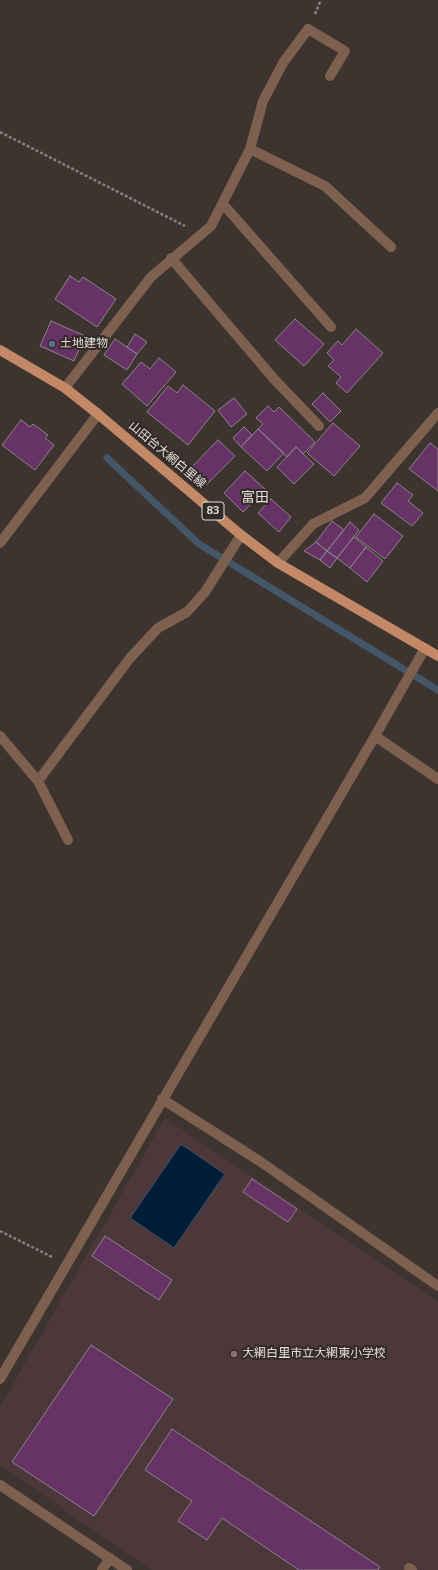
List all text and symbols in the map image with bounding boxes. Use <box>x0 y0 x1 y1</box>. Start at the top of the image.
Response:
place label: 土地建物 <box>60 337 108 351</box>
marker: 土地建物 <box>47 339 57 349</box>
street label: 山田台大網白里線 <box>126 419 208 491</box>
district label: 富田 <box>241 490 269 506</box>
road number: 83 <box>202 502 224 520</box>
place label: 大網白里市立大網東小学校 <box>242 1347 386 1361</box>
marker: 大網白里市立大網東小学校 <box>229 1349 239 1359</box>

